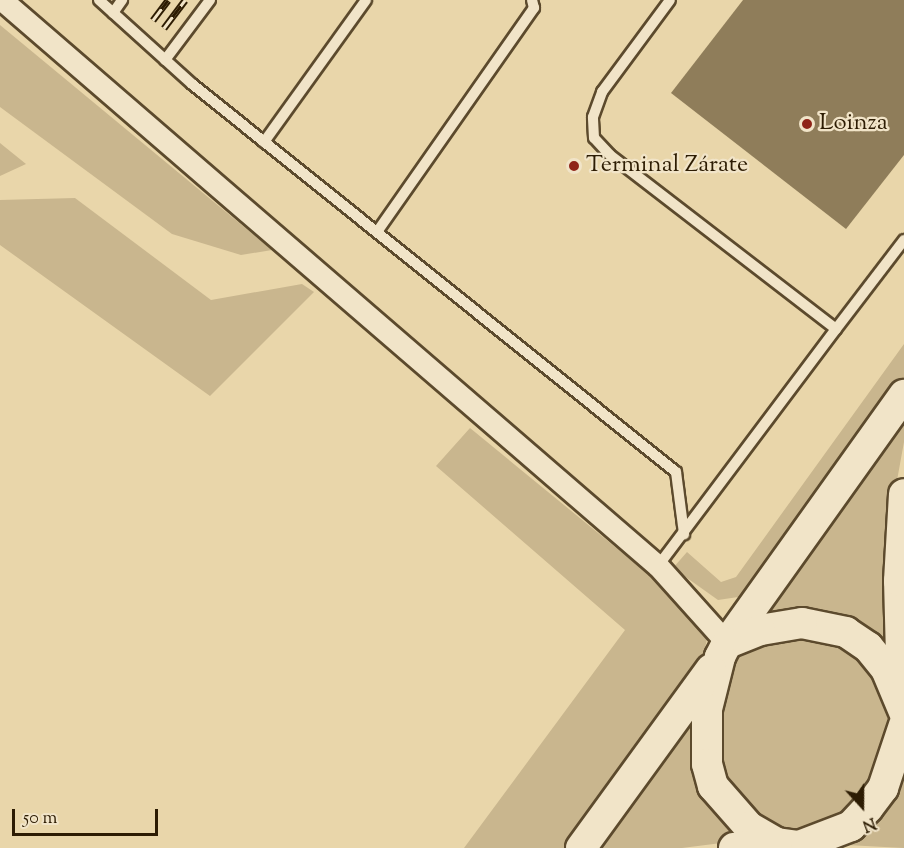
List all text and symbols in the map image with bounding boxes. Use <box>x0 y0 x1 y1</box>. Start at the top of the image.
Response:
place label: Loinza <box>819 110 888 138</box>
marker: Loinza <box>800 117 814 131</box>
place label: Terminal Zárate <box>586 152 748 180</box>
marker: Terminal Zárate <box>567 159 581 173</box>
north arrow <box>832 776 892 836</box>
scale bar <box>15 797 160 835</box>
text: 50 m <box>23 806 57 832</box>
text: N <box>859 810 879 836</box>

